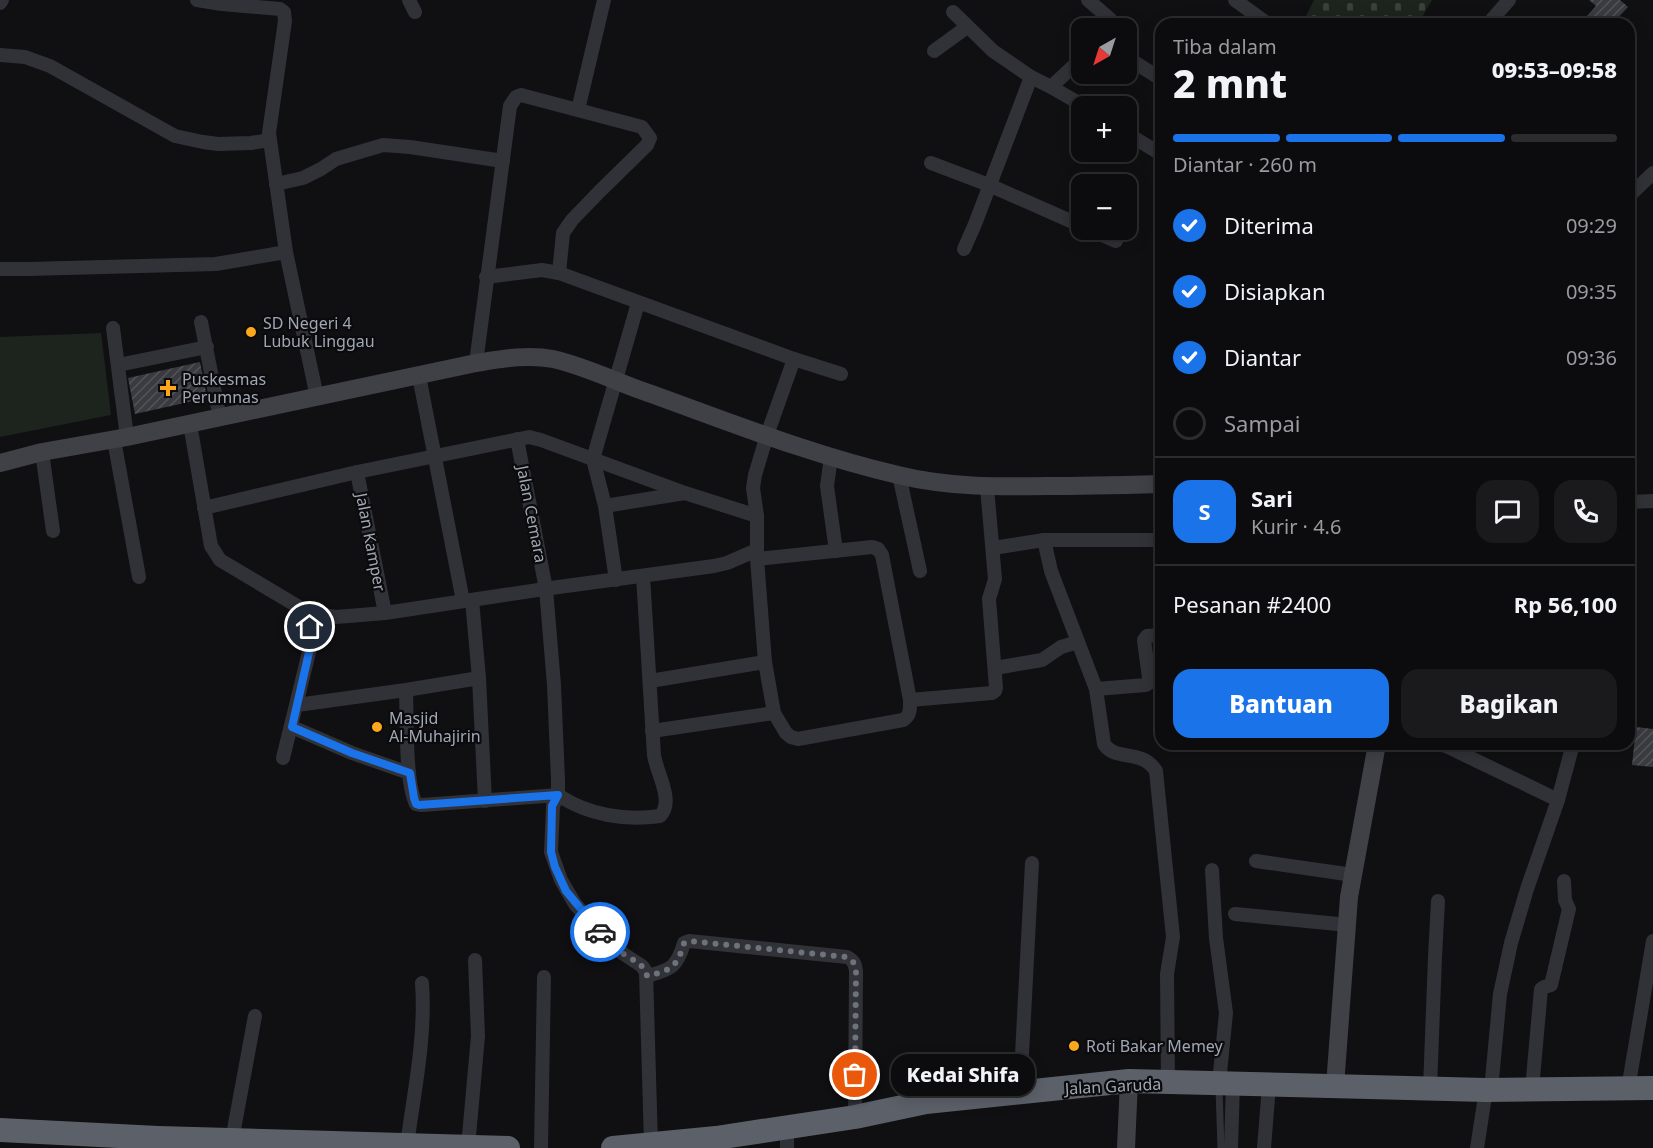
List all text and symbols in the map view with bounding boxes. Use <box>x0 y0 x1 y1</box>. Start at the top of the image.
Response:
north arrow <box>1071 18 1137 84</box>
map controls <box>1071 18 1137 240</box>
text: Tiba dalam <box>1173 33 1277 60</box>
text: 09:53–09:58 <box>1492 54 1617 84</box>
text: 2 mnt <box>1173 56 1287 109</box>
button: + <box>1071 96 1137 162</box>
text: Diantar · 260 m <box>1173 151 1317 178</box>
button: − <box>1071 174 1137 240</box>
icon: check <box>1173 209 1206 242</box>
text: Diterima <box>1224 210 1314 240</box>
text: 09:29 <box>1566 212 1617 239</box>
icon: check <box>1173 275 1206 308</box>
text: Disiapkan <box>1224 276 1326 306</box>
text: 09:35 <box>1566 278 1617 305</box>
place label: SD Negeri 4 Lubuk Linggau <box>263 312 375 352</box>
marker: SD Negeri 4 Lubuk Linggau <box>244 325 258 339</box>
icon: check <box>1173 341 1206 374</box>
text: Diantar <box>1224 342 1301 372</box>
text: 09:36 <box>1566 344 1617 371</box>
place label: Puskesmas Perumnas <box>182 368 266 408</box>
marker: Puskesmas Perumnas <box>159 379 177 397</box>
text: Sampai <box>1224 408 1301 438</box>
street label: Jalan Cemara <box>511 461 552 565</box>
button: chat <box>1476 480 1539 543</box>
button: phone <box>1554 480 1617 543</box>
text: Sari <box>1251 483 1293 513</box>
street label: Jalan Kamper <box>350 489 391 593</box>
text: S <box>1198 496 1211 526</box>
text: Kurir · 4.6 <box>1251 513 1341 540</box>
text: Pesanan #2400 <box>1173 589 1331 619</box>
text: Rp 56,100 <box>1514 589 1617 619</box>
pin <box>284 601 335 652</box>
icon: home <box>293 610 326 643</box>
button: Bantuan <box>1173 669 1389 738</box>
button: Bagikan <box>1401 669 1617 738</box>
place label: Masjid Al-Muhajirin <box>389 707 481 747</box>
marker: Masjid Al-Muhajirin <box>370 720 384 734</box>
courier <box>570 902 630 962</box>
icon: car <box>584 916 617 949</box>
place label: Roti Bakar Memey <box>1086 1035 1224 1057</box>
marker: Roti Bakar Memey <box>1067 1039 1081 1053</box>
pin <box>829 1049 880 1100</box>
callout: Kedai Shifa <box>891 1054 1035 1096</box>
icon: bag <box>838 1058 871 1091</box>
text: Kedai Shifa <box>907 1061 1019 1088</box>
street label: Jalan Garuda <box>1062 1072 1162 1100</box>

